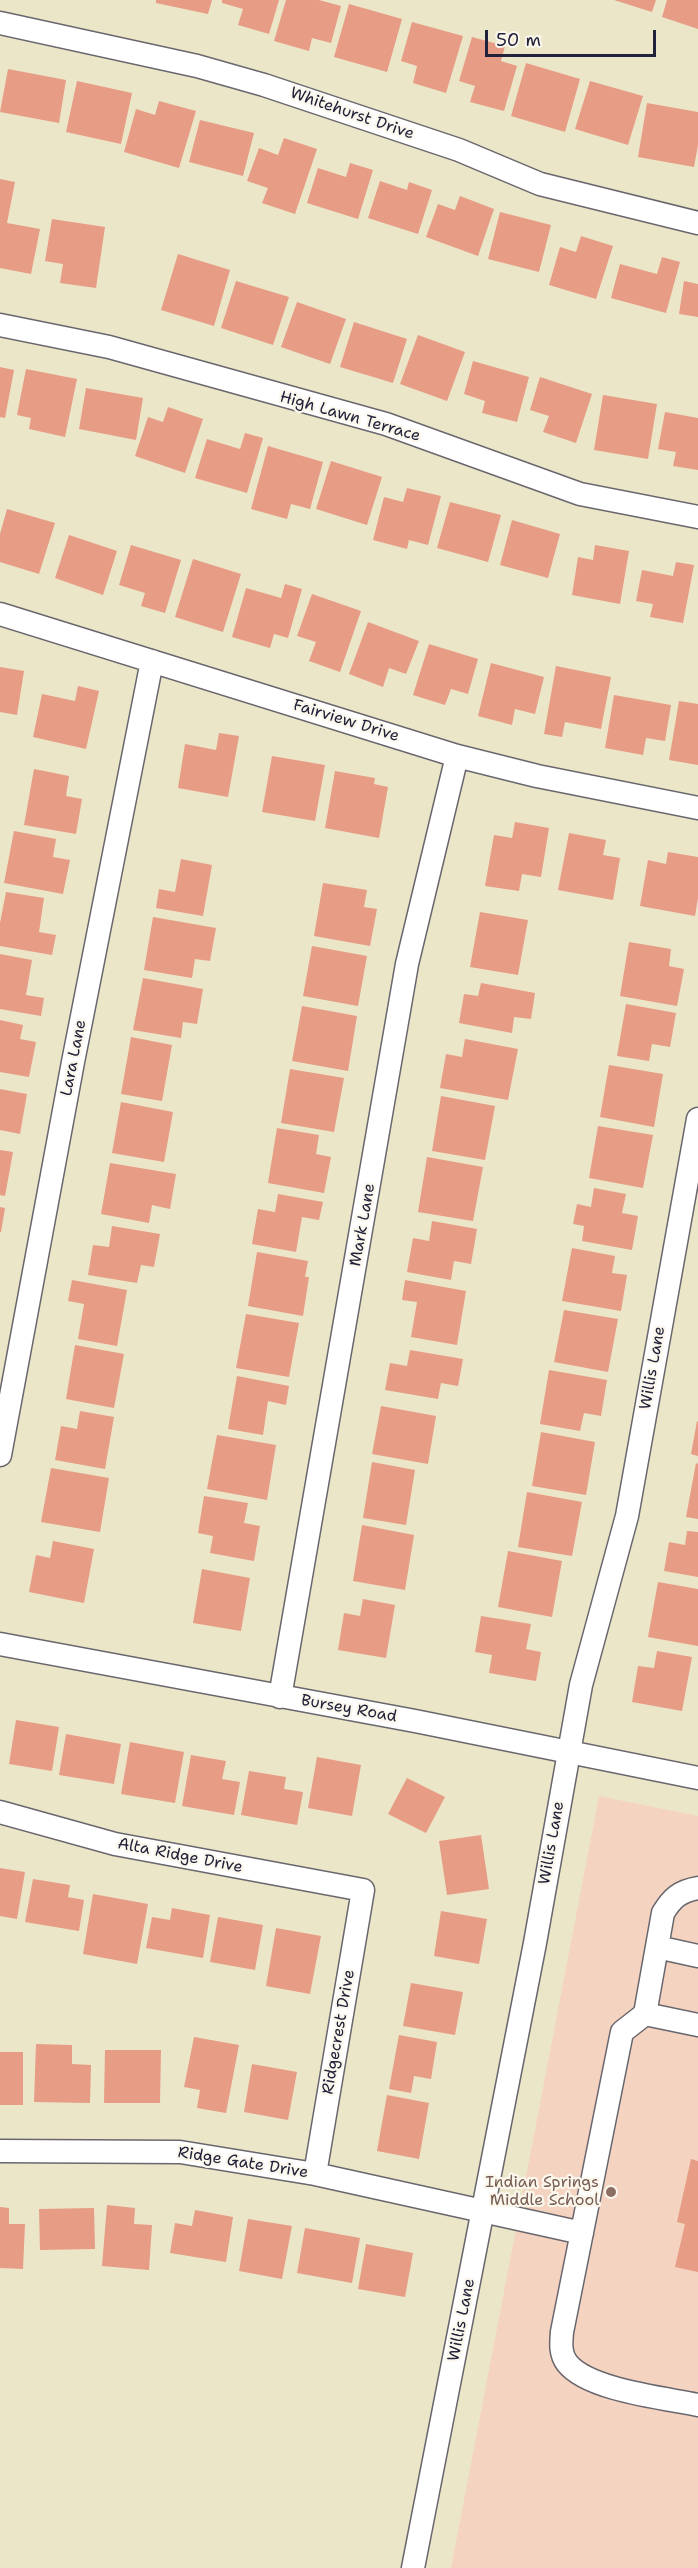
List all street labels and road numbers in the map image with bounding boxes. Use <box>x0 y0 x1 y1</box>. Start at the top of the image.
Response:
street label: Whitehurst Drive <box>288 84 416 144</box>
street label: High Lawn Terrace <box>278 388 422 446</box>
street label: Fairview Drive <box>291 696 401 746</box>
street label: Lara Lane <box>57 1018 91 1098</box>
street label: Mark Lane <box>346 1182 380 1268</box>
street label: Willis Lane <box>636 1325 670 1411</box>
street label: Bursey Road <box>300 1691 398 1727</box>
street label: Willis Lane <box>535 1800 569 1886</box>
street label: Alta Ridge Drive <box>116 1834 244 1878</box>
street label: Ridgecrest Drive <box>319 1968 359 2096</box>
street label: Ridge Gate Drive <box>176 2143 310 2183</box>
street label: Willis Lane <box>445 2277 479 2363</box>

